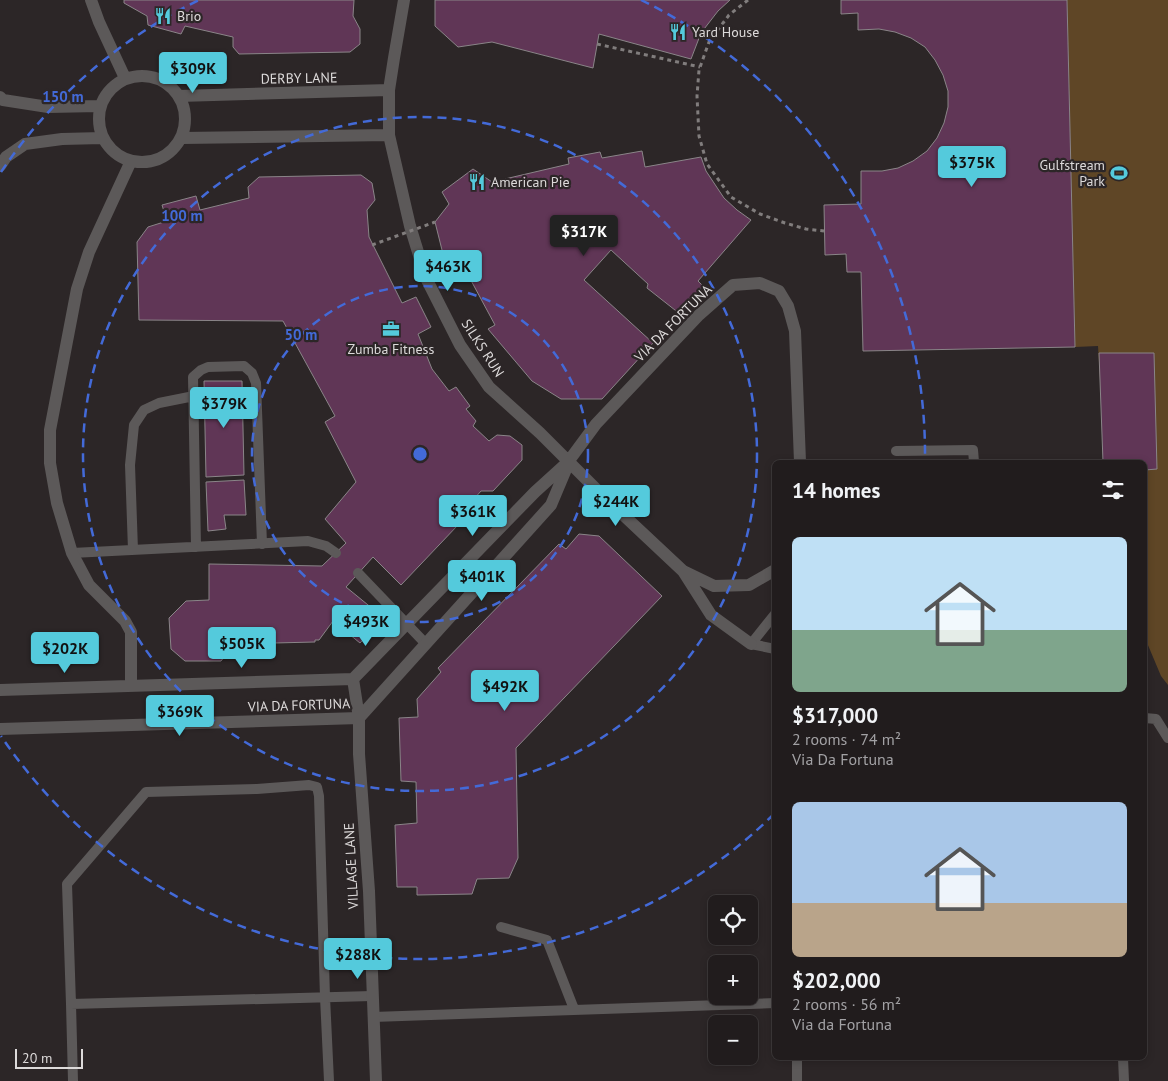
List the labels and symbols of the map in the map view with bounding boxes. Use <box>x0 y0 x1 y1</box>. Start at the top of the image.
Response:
restaurant icon: Brio <box>153 6 173 26</box>
place label: Brio <box>177 7 201 25</box>
restaurant icon: Yard House <box>668 22 688 42</box>
place label: Yard House <box>692 23 759 41</box>
pin: $309K <box>158 52 228 94</box>
street label: DERBY LANE <box>260 68 338 88</box>
text: 150 m <box>42 87 84 106</box>
pin: $375K <box>937 146 1007 188</box>
place label: Gulfstream Park <box>1040 156 1105 190</box>
sports icon: Gulfstream Park <box>1109 163 1129 183</box>
restaurant icon: American Pie <box>467 172 487 192</box>
place label: American Pie <box>491 173 570 191</box>
text: 100 m <box>161 206 203 225</box>
pin: $317K <box>549 214 619 257</box>
pin: $463K <box>413 250 483 292</box>
street label: VIA DA FORTUNA <box>630 280 716 366</box>
street label: SILKS RUN <box>458 316 508 380</box>
office icon: Zumba Fitness <box>381 319 401 339</box>
text: 50 m <box>285 325 317 344</box>
place label: Zumba Fitness <box>348 340 434 358</box>
pin: $379K <box>189 386 259 429</box>
centre of rings <box>411 445 429 463</box>
pin: $244K <box>581 484 651 527</box>
pin: $361K <box>438 494 508 537</box>
pin: $401K <box>447 560 517 602</box>
pin: $493K <box>331 604 401 647</box>
pin: $505K <box>207 626 277 669</box>
pin: $202K <box>30 632 100 674</box>
pin: $492K <box>470 670 540 712</box>
pin: $369K <box>145 694 215 737</box>
street label: VIA DA FORTUNA <box>247 694 351 716</box>
street label: VILLAGE LANE <box>340 822 362 911</box>
pin: $288K <box>323 938 393 980</box>
scale bar <box>15 1046 82 1069</box>

